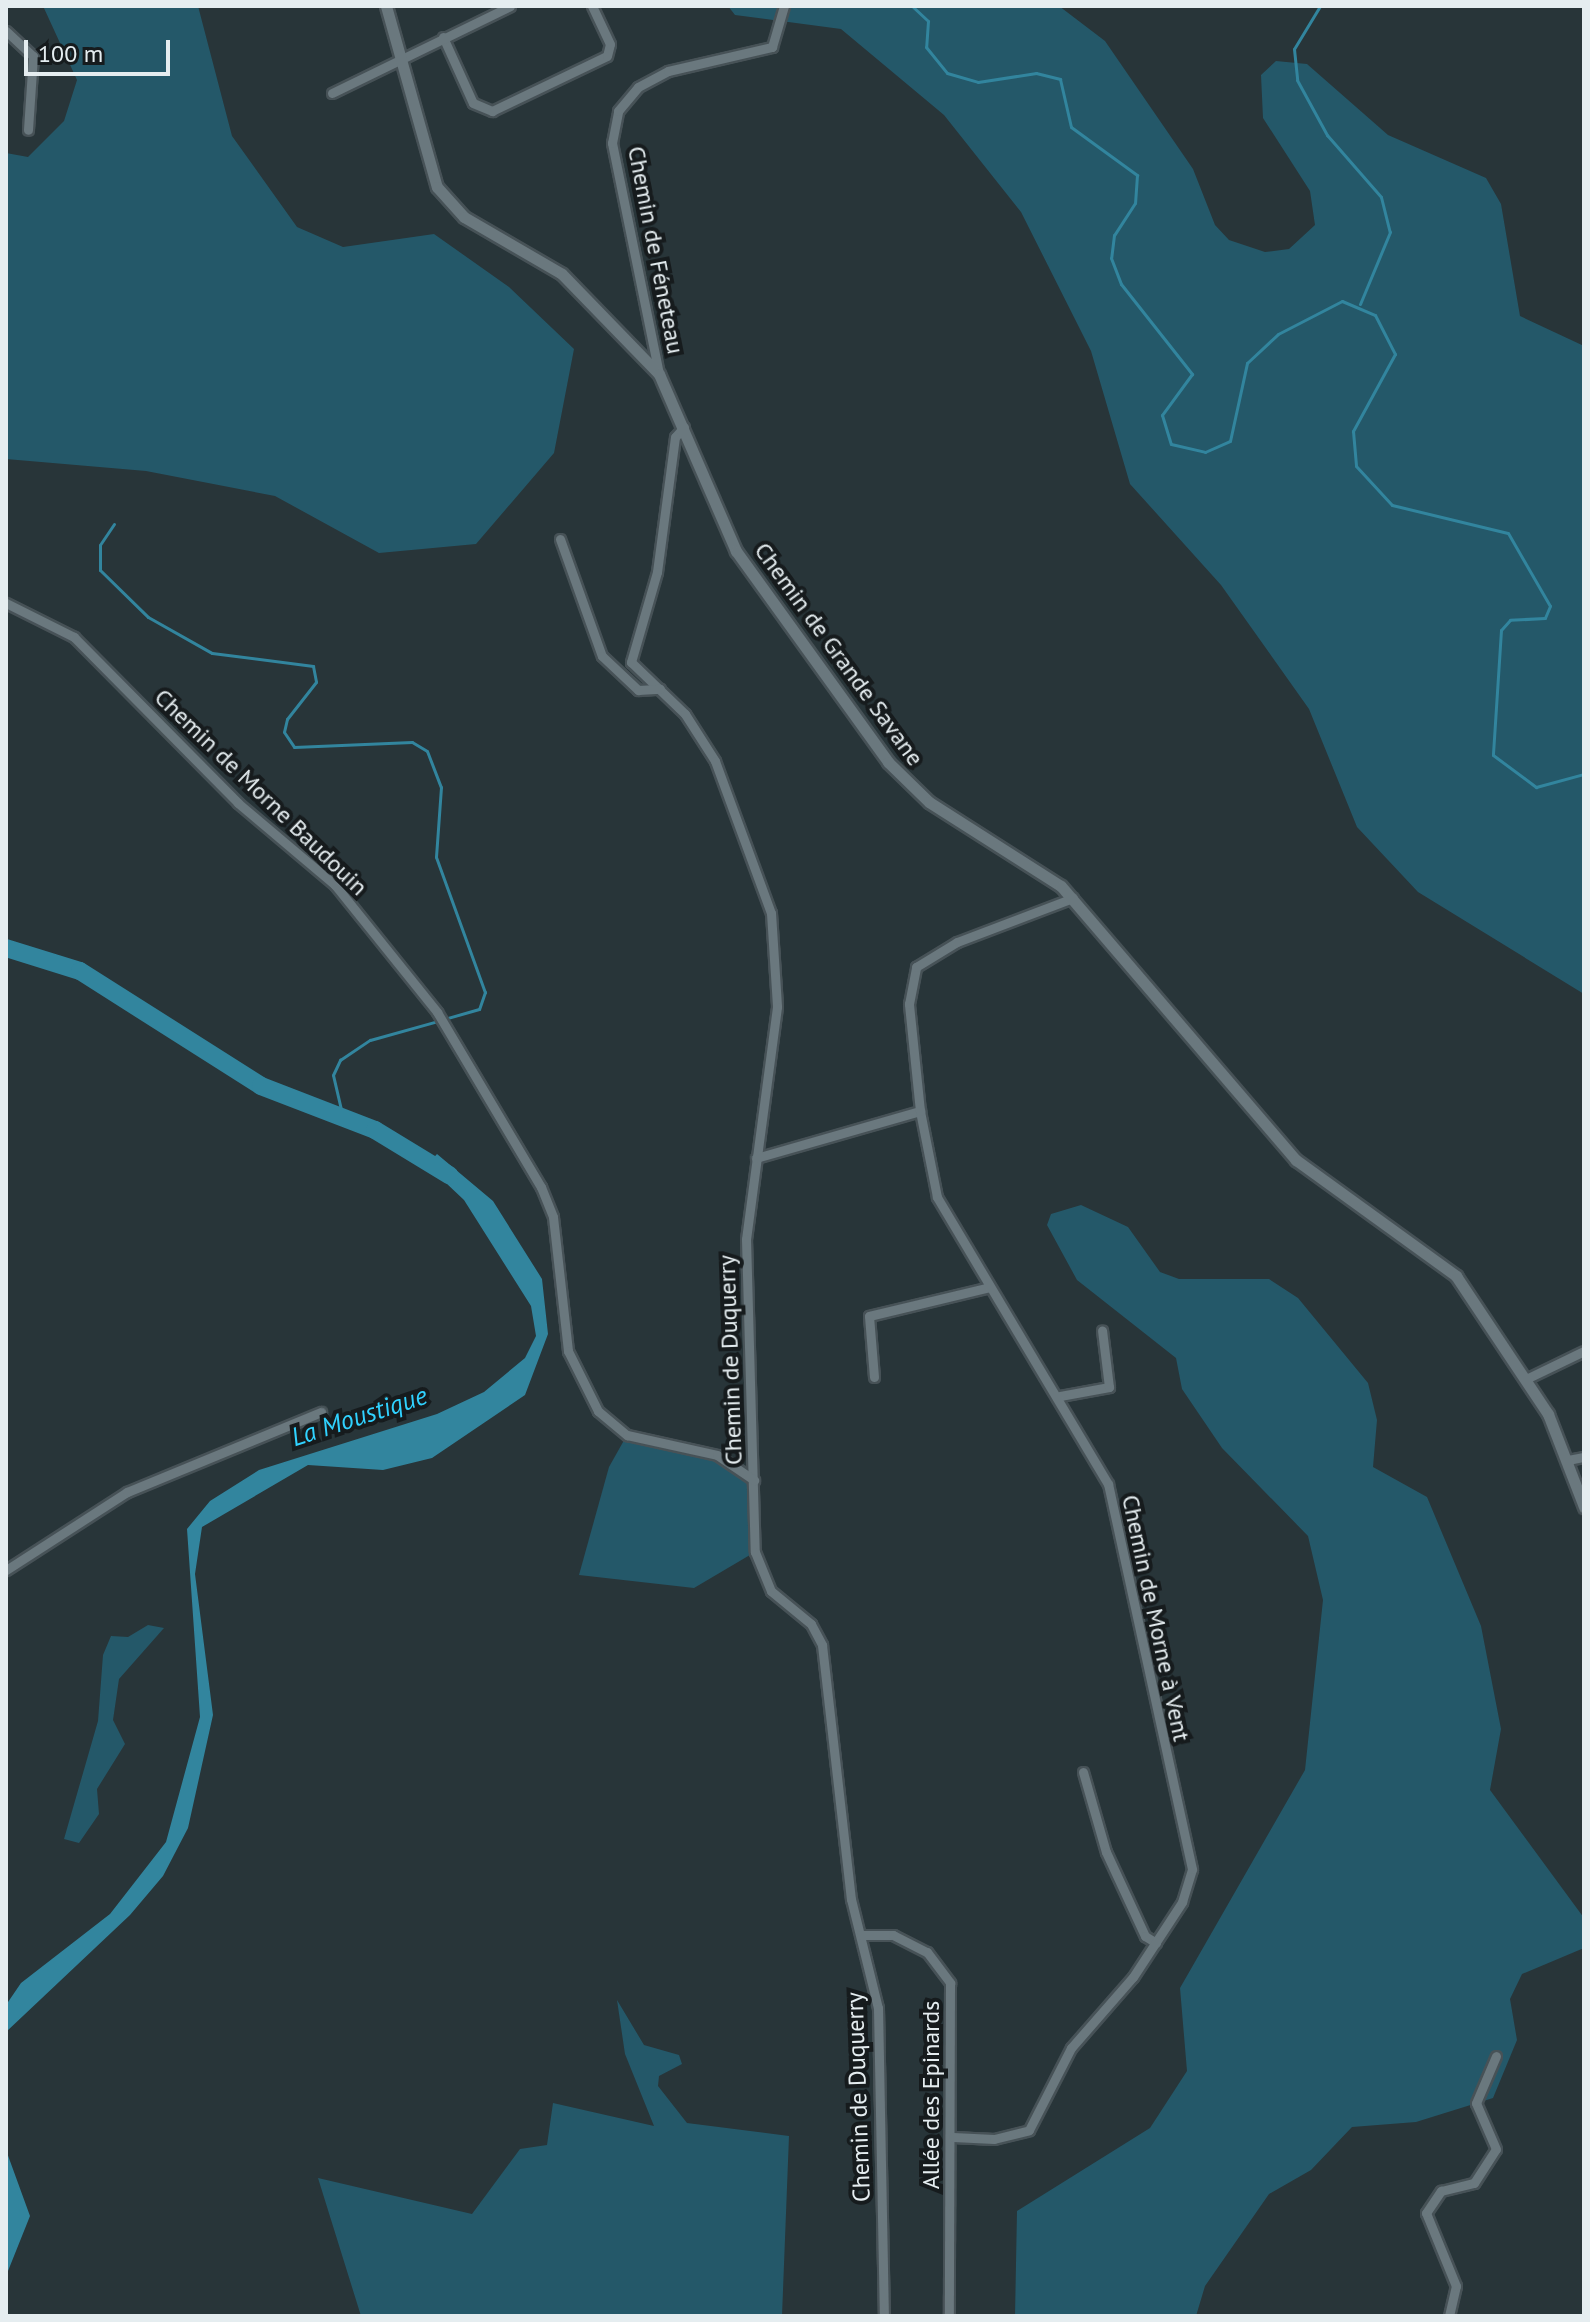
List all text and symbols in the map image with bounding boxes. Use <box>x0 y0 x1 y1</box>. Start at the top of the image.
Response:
scale bar <box>28 24 174 74</box>
text: 100 m <box>38 38 103 69</box>
street label: Chemin de Féneteau <box>622 144 690 356</box>
street label: Chemin de Grande Savane <box>748 537 930 771</box>
street label: Chemin de Morne Baudouin <box>149 683 373 901</box>
street label: Chemin de Duquerry <box>712 1254 748 1466</box>
water label: La Moustique <box>287 1379 431 1453</box>
street label: Chemin de Morne à Vent <box>1116 1492 1196 1744</box>
street label: Chemin de Duquerry <box>840 1991 876 2203</box>
street label: Allée des Epinards <box>917 2001 945 2189</box>

